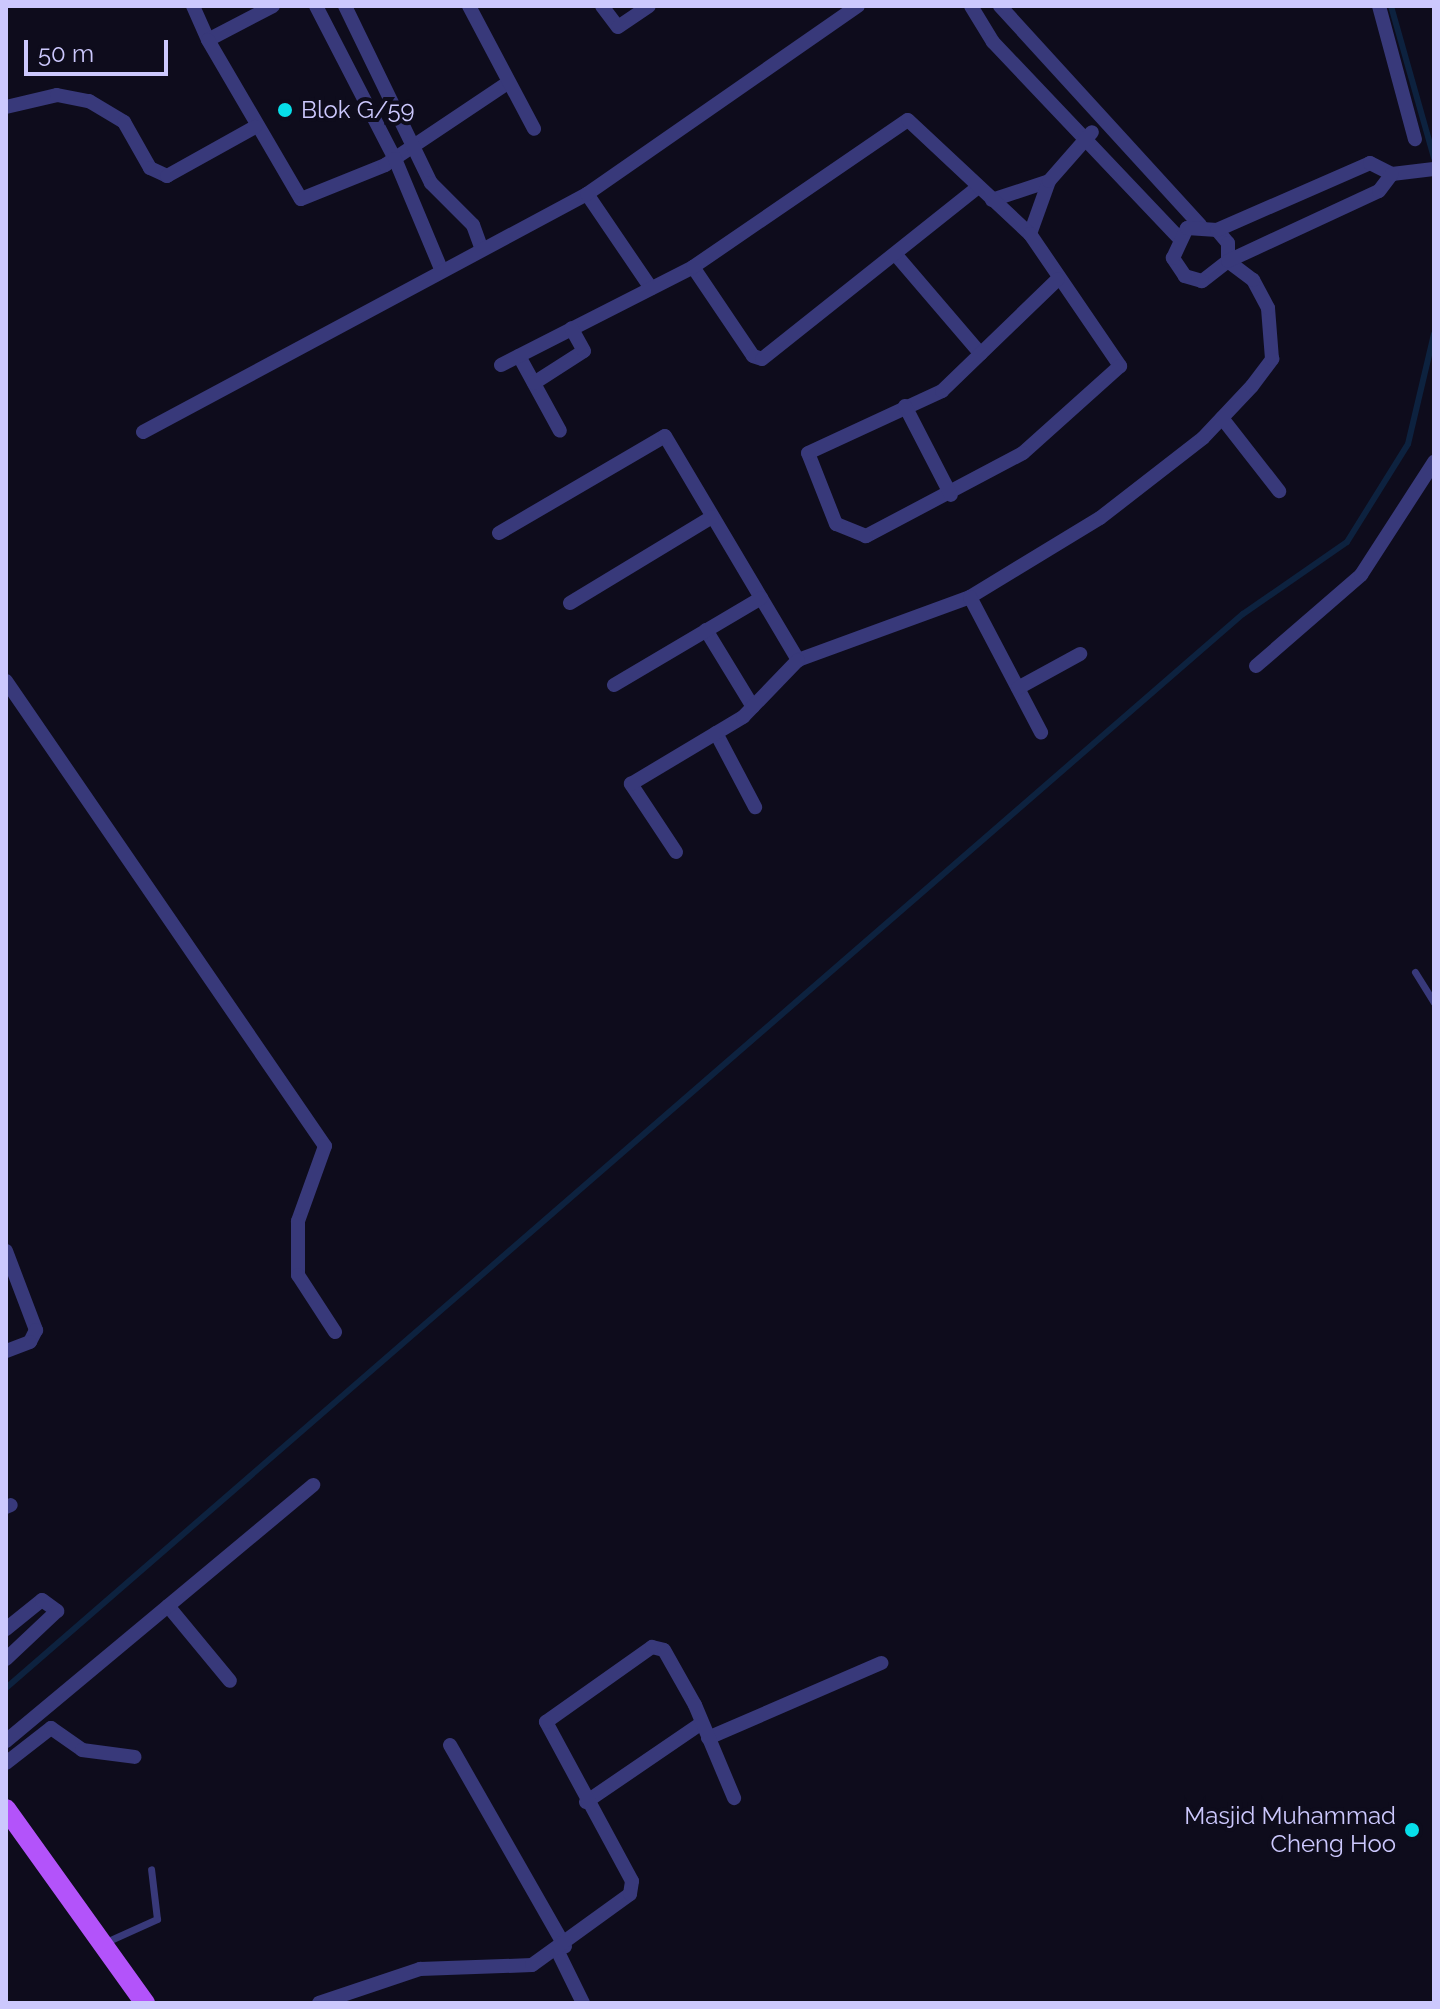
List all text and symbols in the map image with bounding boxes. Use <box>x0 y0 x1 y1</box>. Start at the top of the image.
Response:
scale bar <box>28 24 172 74</box>
text: 50 m <box>38 39 94 68</box>
place label: Blok G/59 <box>301 96 415 124</box>
marker: Blok G/59 <box>276 101 294 119</box>
place label: Masjid Muhammad Cheng Hoo <box>1184 1802 1396 1858</box>
marker: Masjid Muhammad Cheng Hoo <box>1403 1821 1421 1839</box>

